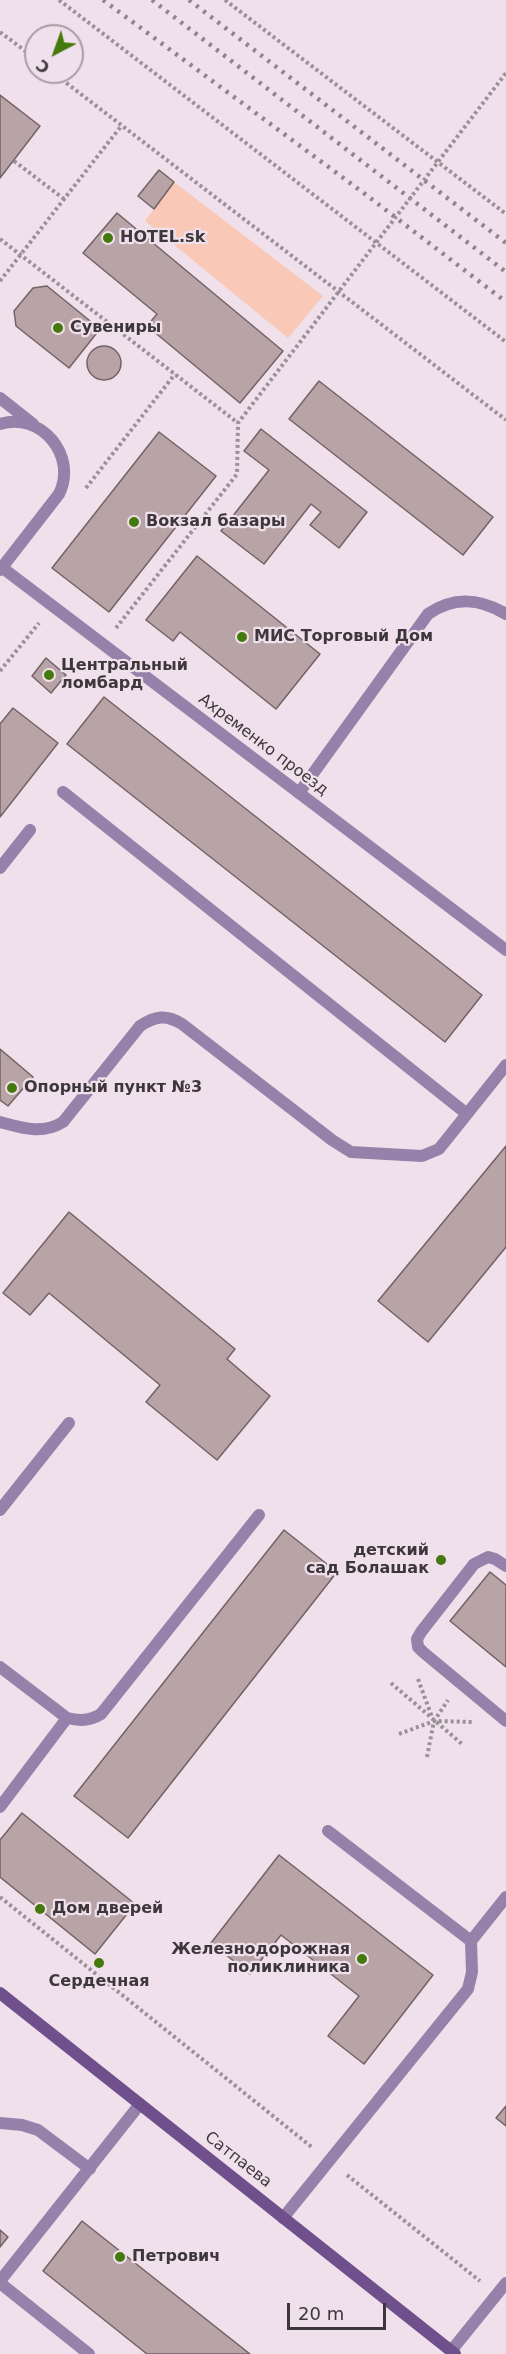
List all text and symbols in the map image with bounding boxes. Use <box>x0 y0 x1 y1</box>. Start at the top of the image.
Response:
north arrow <box>24 24 84 84</box>
text: С <box>33 55 54 77</box>
place label: HOTEL.sk <box>120 228 205 248</box>
marker: HOTEL.sk <box>101 231 115 245</box>
place label: Сувениры <box>70 318 161 338</box>
marker: Сувениры <box>51 321 65 335</box>
place label: Вокзал базары <box>146 512 285 532</box>
marker: Вокзал базары <box>127 515 141 529</box>
place label: МИС Торговый Дом <box>254 627 433 647</box>
marker: МИС Торговый Дом <box>235 630 249 644</box>
place label: Центральный ломбард <box>61 656 188 694</box>
marker: Центральный ломбард <box>42 668 56 682</box>
street label: Ахременко проезд <box>194 690 332 800</box>
place label: Опорный пункт №3 <box>24 1078 202 1098</box>
marker: Опорный пункт №3 <box>5 1081 19 1095</box>
place label: детский сад Болашак <box>306 1541 429 1579</box>
marker: детский сад Болашак <box>434 1553 448 1567</box>
place label: Дом дверей <box>52 1899 163 1919</box>
marker: Дом дверей <box>33 1902 47 1916</box>
place label: Железнодорожная поликлиника <box>171 1940 350 1978</box>
marker: Железнодорожная поликлиника <box>355 1952 369 1966</box>
marker: Сердечная <box>92 1956 106 1970</box>
place label: Сердечная <box>49 1972 149 1992</box>
street label: Сатпаева <box>201 2128 275 2192</box>
place label: Петрович <box>132 2247 220 2267</box>
marker: Петрович <box>113 2250 127 2264</box>
scale bar <box>290 2291 389 2329</box>
text: 20 m <box>298 2303 344 2324</box>

